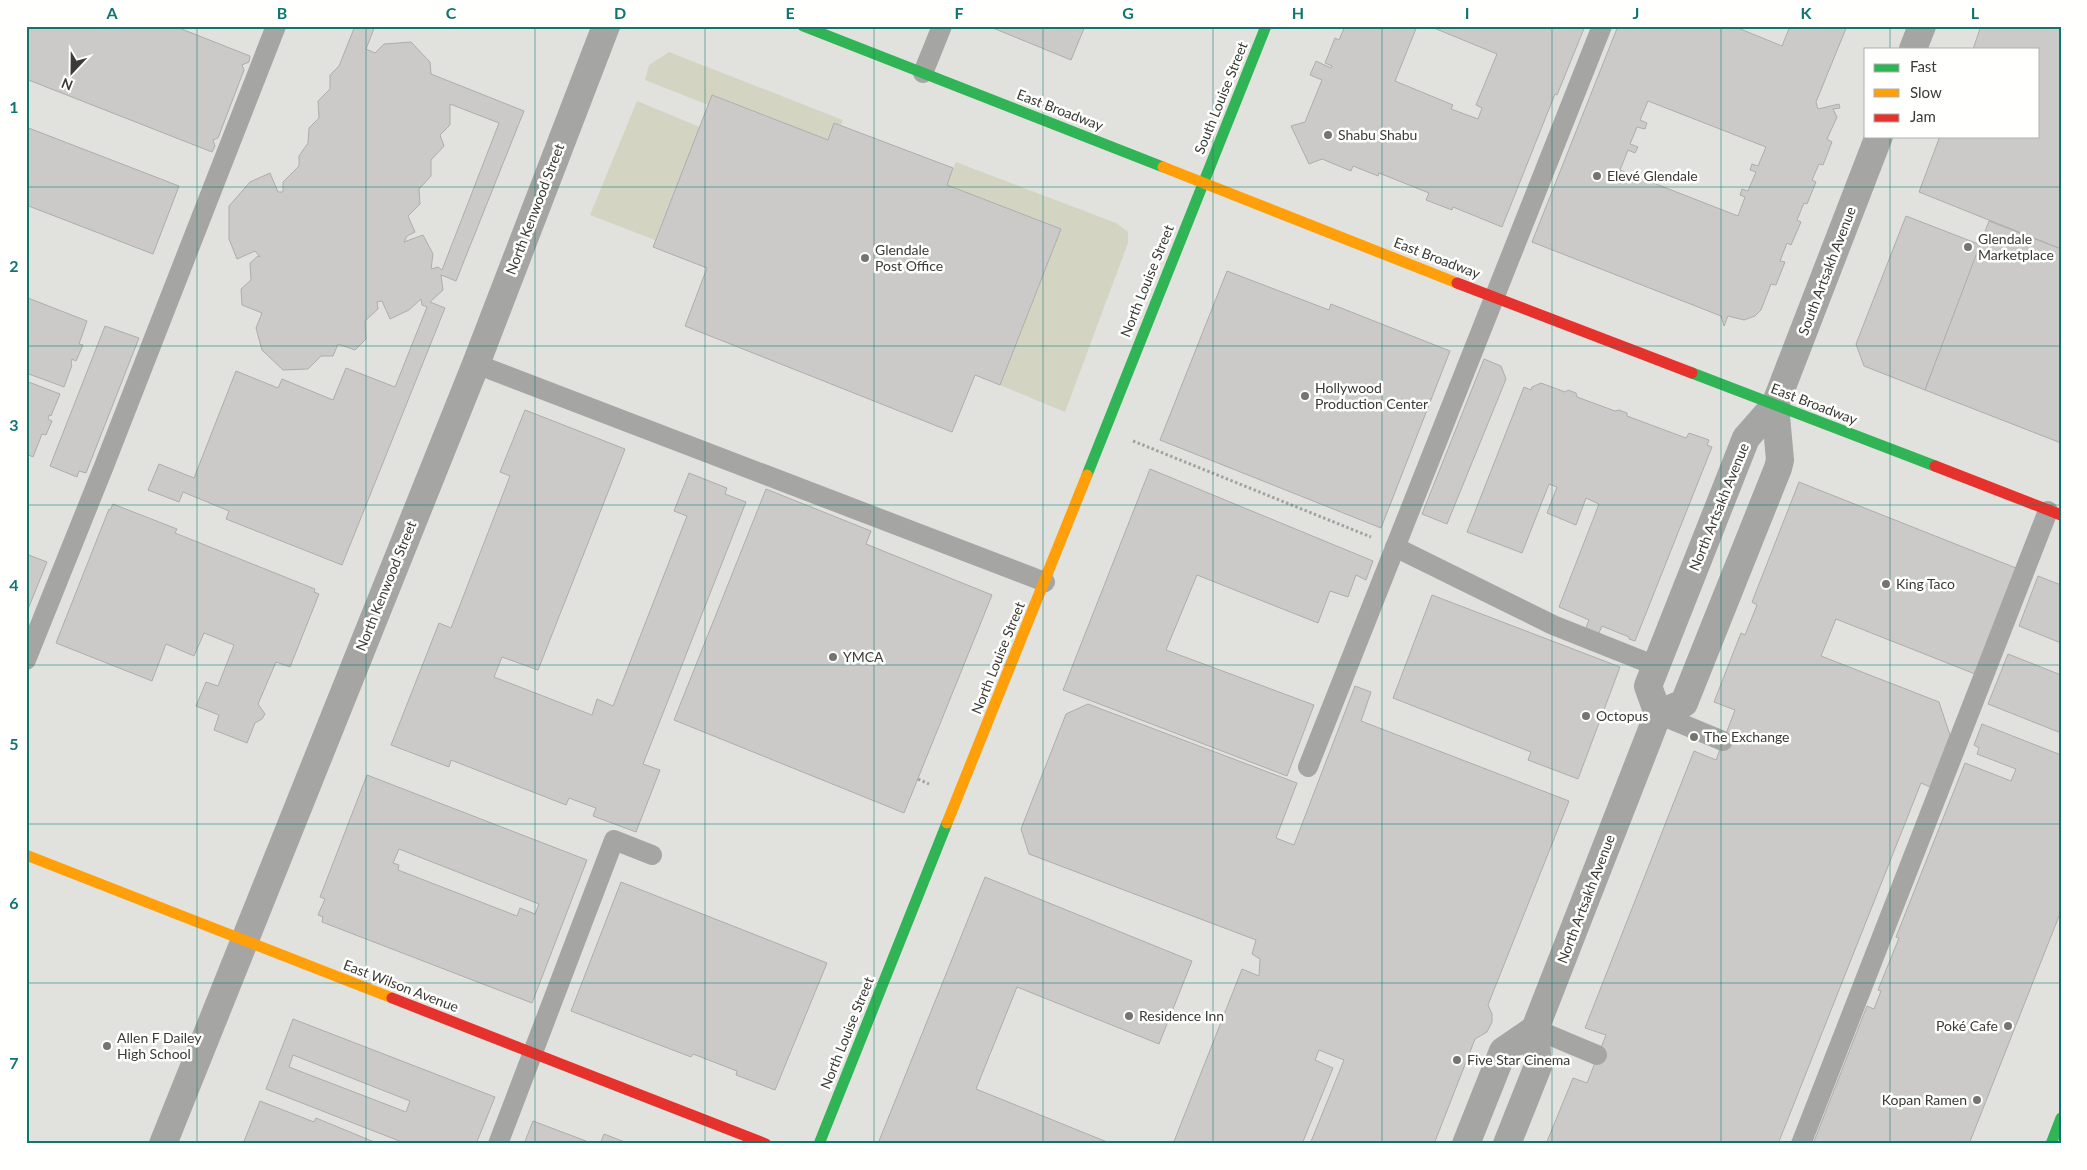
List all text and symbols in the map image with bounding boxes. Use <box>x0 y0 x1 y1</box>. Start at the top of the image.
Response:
text: A <box>105 3 118 22</box>
text: B <box>277 3 287 22</box>
text: C <box>446 3 457 22</box>
text: D <box>614 3 626 22</box>
text: E <box>785 3 795 22</box>
text: F <box>954 3 964 22</box>
text: G <box>1122 3 1134 22</box>
text: H <box>1292 3 1304 22</box>
text: I <box>1465 3 1469 22</box>
text: J <box>1633 3 1639 22</box>
text: K <box>1801 3 1813 22</box>
text: L <box>1971 3 1980 22</box>
street label: South Louise Street <box>1190 39 1251 156</box>
north arrow <box>48 48 98 98</box>
legend <box>1864 48 2040 138</box>
text: Fast <box>1910 57 1937 75</box>
text: N <box>59 75 75 94</box>
text: Slow <box>1910 83 1942 101</box>
street label: East Broadway <box>1015 85 1106 134</box>
text: 1 <box>9 97 19 116</box>
text: Jam <box>1910 107 1936 125</box>
place label: Shabu Shabu <box>1338 126 1417 143</box>
marker: Shabu Shabu <box>1322 129 1334 141</box>
street label: North Kenwood Street <box>502 141 567 277</box>
place label: Elevé Glendale <box>1607 167 1698 184</box>
marker: Elevé Glendale <box>1591 170 1603 182</box>
street label: South Artsakh Avenue <box>1794 204 1859 337</box>
street label: North Louise Street <box>1116 222 1177 339</box>
place label: Glendale Marketplace <box>1978 230 2054 263</box>
street label: East Broadway <box>1392 233 1483 282</box>
place label: Glendale Post Office <box>875 241 943 274</box>
marker: Glendale Marketplace <box>1962 241 1974 253</box>
marker: Glendale Post Office <box>859 252 871 264</box>
text: 2 <box>9 256 19 275</box>
place label: Hollywood Production Center <box>1315 379 1428 412</box>
street label: East Broadway <box>1769 379 1860 428</box>
marker: Hollywood Production Center <box>1299 390 1311 402</box>
text: 3 <box>9 415 19 434</box>
street label: North Artsakh Avenue <box>1685 440 1752 573</box>
street label: North Kenwood Street <box>352 518 419 653</box>
text: 4 <box>9 575 19 594</box>
place label: King Taco <box>1896 575 1955 592</box>
marker: King Taco <box>1880 578 1892 590</box>
street label: North Louise Street <box>967 599 1028 716</box>
place label: YMCA <box>843 648 884 665</box>
marker: YMCA <box>827 651 839 663</box>
place label: Octopus <box>1596 707 1648 724</box>
marker: Octopus <box>1580 710 1592 722</box>
place label: The Exchange <box>1704 728 1790 745</box>
marker: The Exchange <box>1688 731 1700 743</box>
text: 5 <box>9 734 19 753</box>
street label: North Artsakh Avenue <box>1553 832 1618 966</box>
text: 6 <box>9 893 19 912</box>
street label: East Wilson Avenue <box>341 956 461 1015</box>
street label: North Louise Street <box>816 974 877 1091</box>
place label: Residence Inn <box>1139 1007 1224 1024</box>
marker: Residence Inn <box>1123 1010 1135 1022</box>
place label: Poké Cafe <box>1936 1017 1998 1034</box>
marker: Poké Cafe <box>2002 1020 2014 1032</box>
place label: Allen F Dailey High School <box>117 1029 202 1062</box>
marker: Allen F Dailey High School <box>101 1040 113 1052</box>
place label: Five Star Cinema <box>1467 1051 1570 1068</box>
text: 7 <box>9 1053 19 1072</box>
marker: Five Star Cinema <box>1451 1054 1463 1066</box>
place label: Kopan Ramen <box>1882 1091 1967 1108</box>
marker: Kopan Ramen <box>1971 1094 1983 1106</box>

